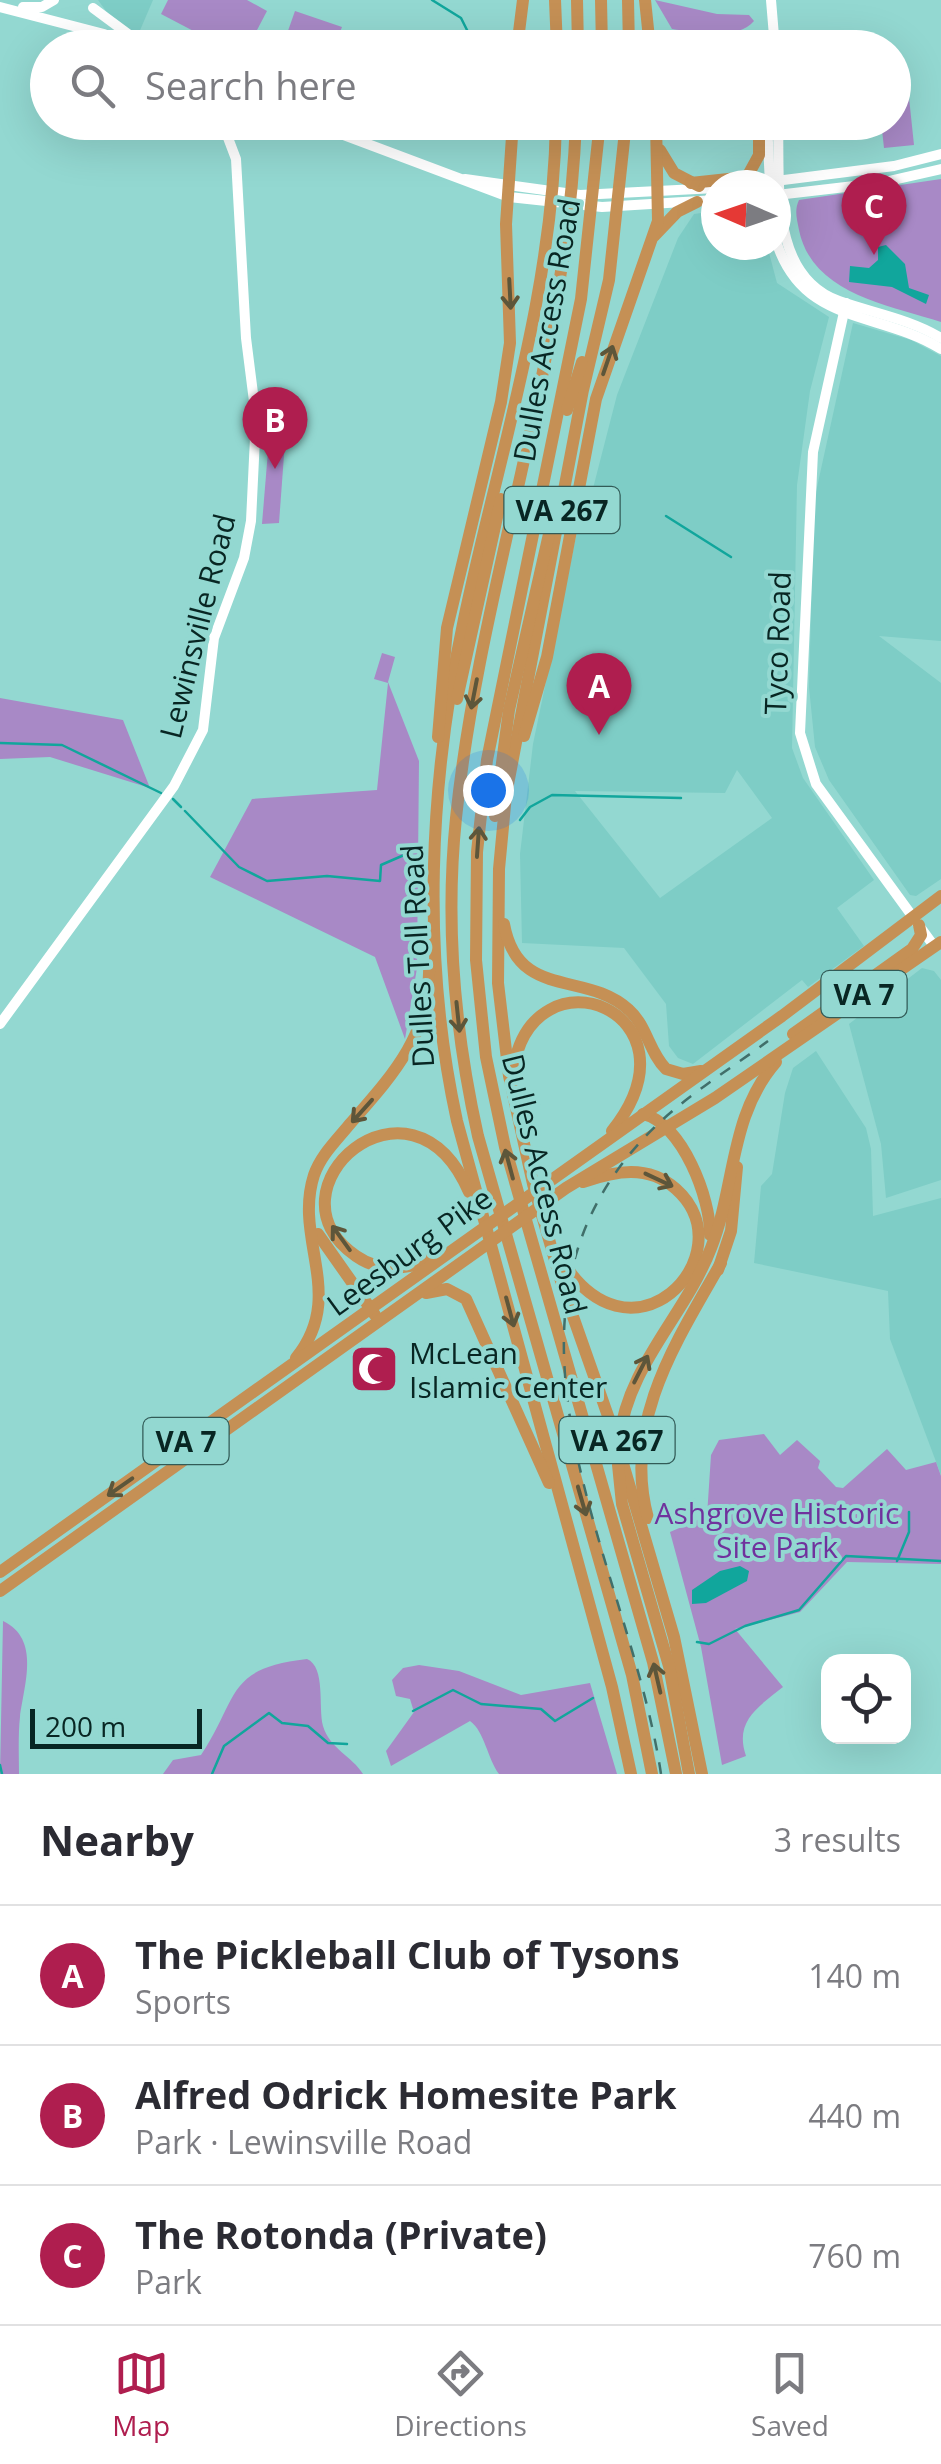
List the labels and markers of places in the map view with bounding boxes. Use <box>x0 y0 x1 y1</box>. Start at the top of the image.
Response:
pin: C <box>842 172 906 255</box>
pin: B <box>242 386 308 469</box>
pin: A <box>566 652 632 735</box>
place label: McLean Islamic Center <box>409 1332 607 1407</box>
mosque icon: McLean Islamic Center <box>348 1343 400 1395</box>

